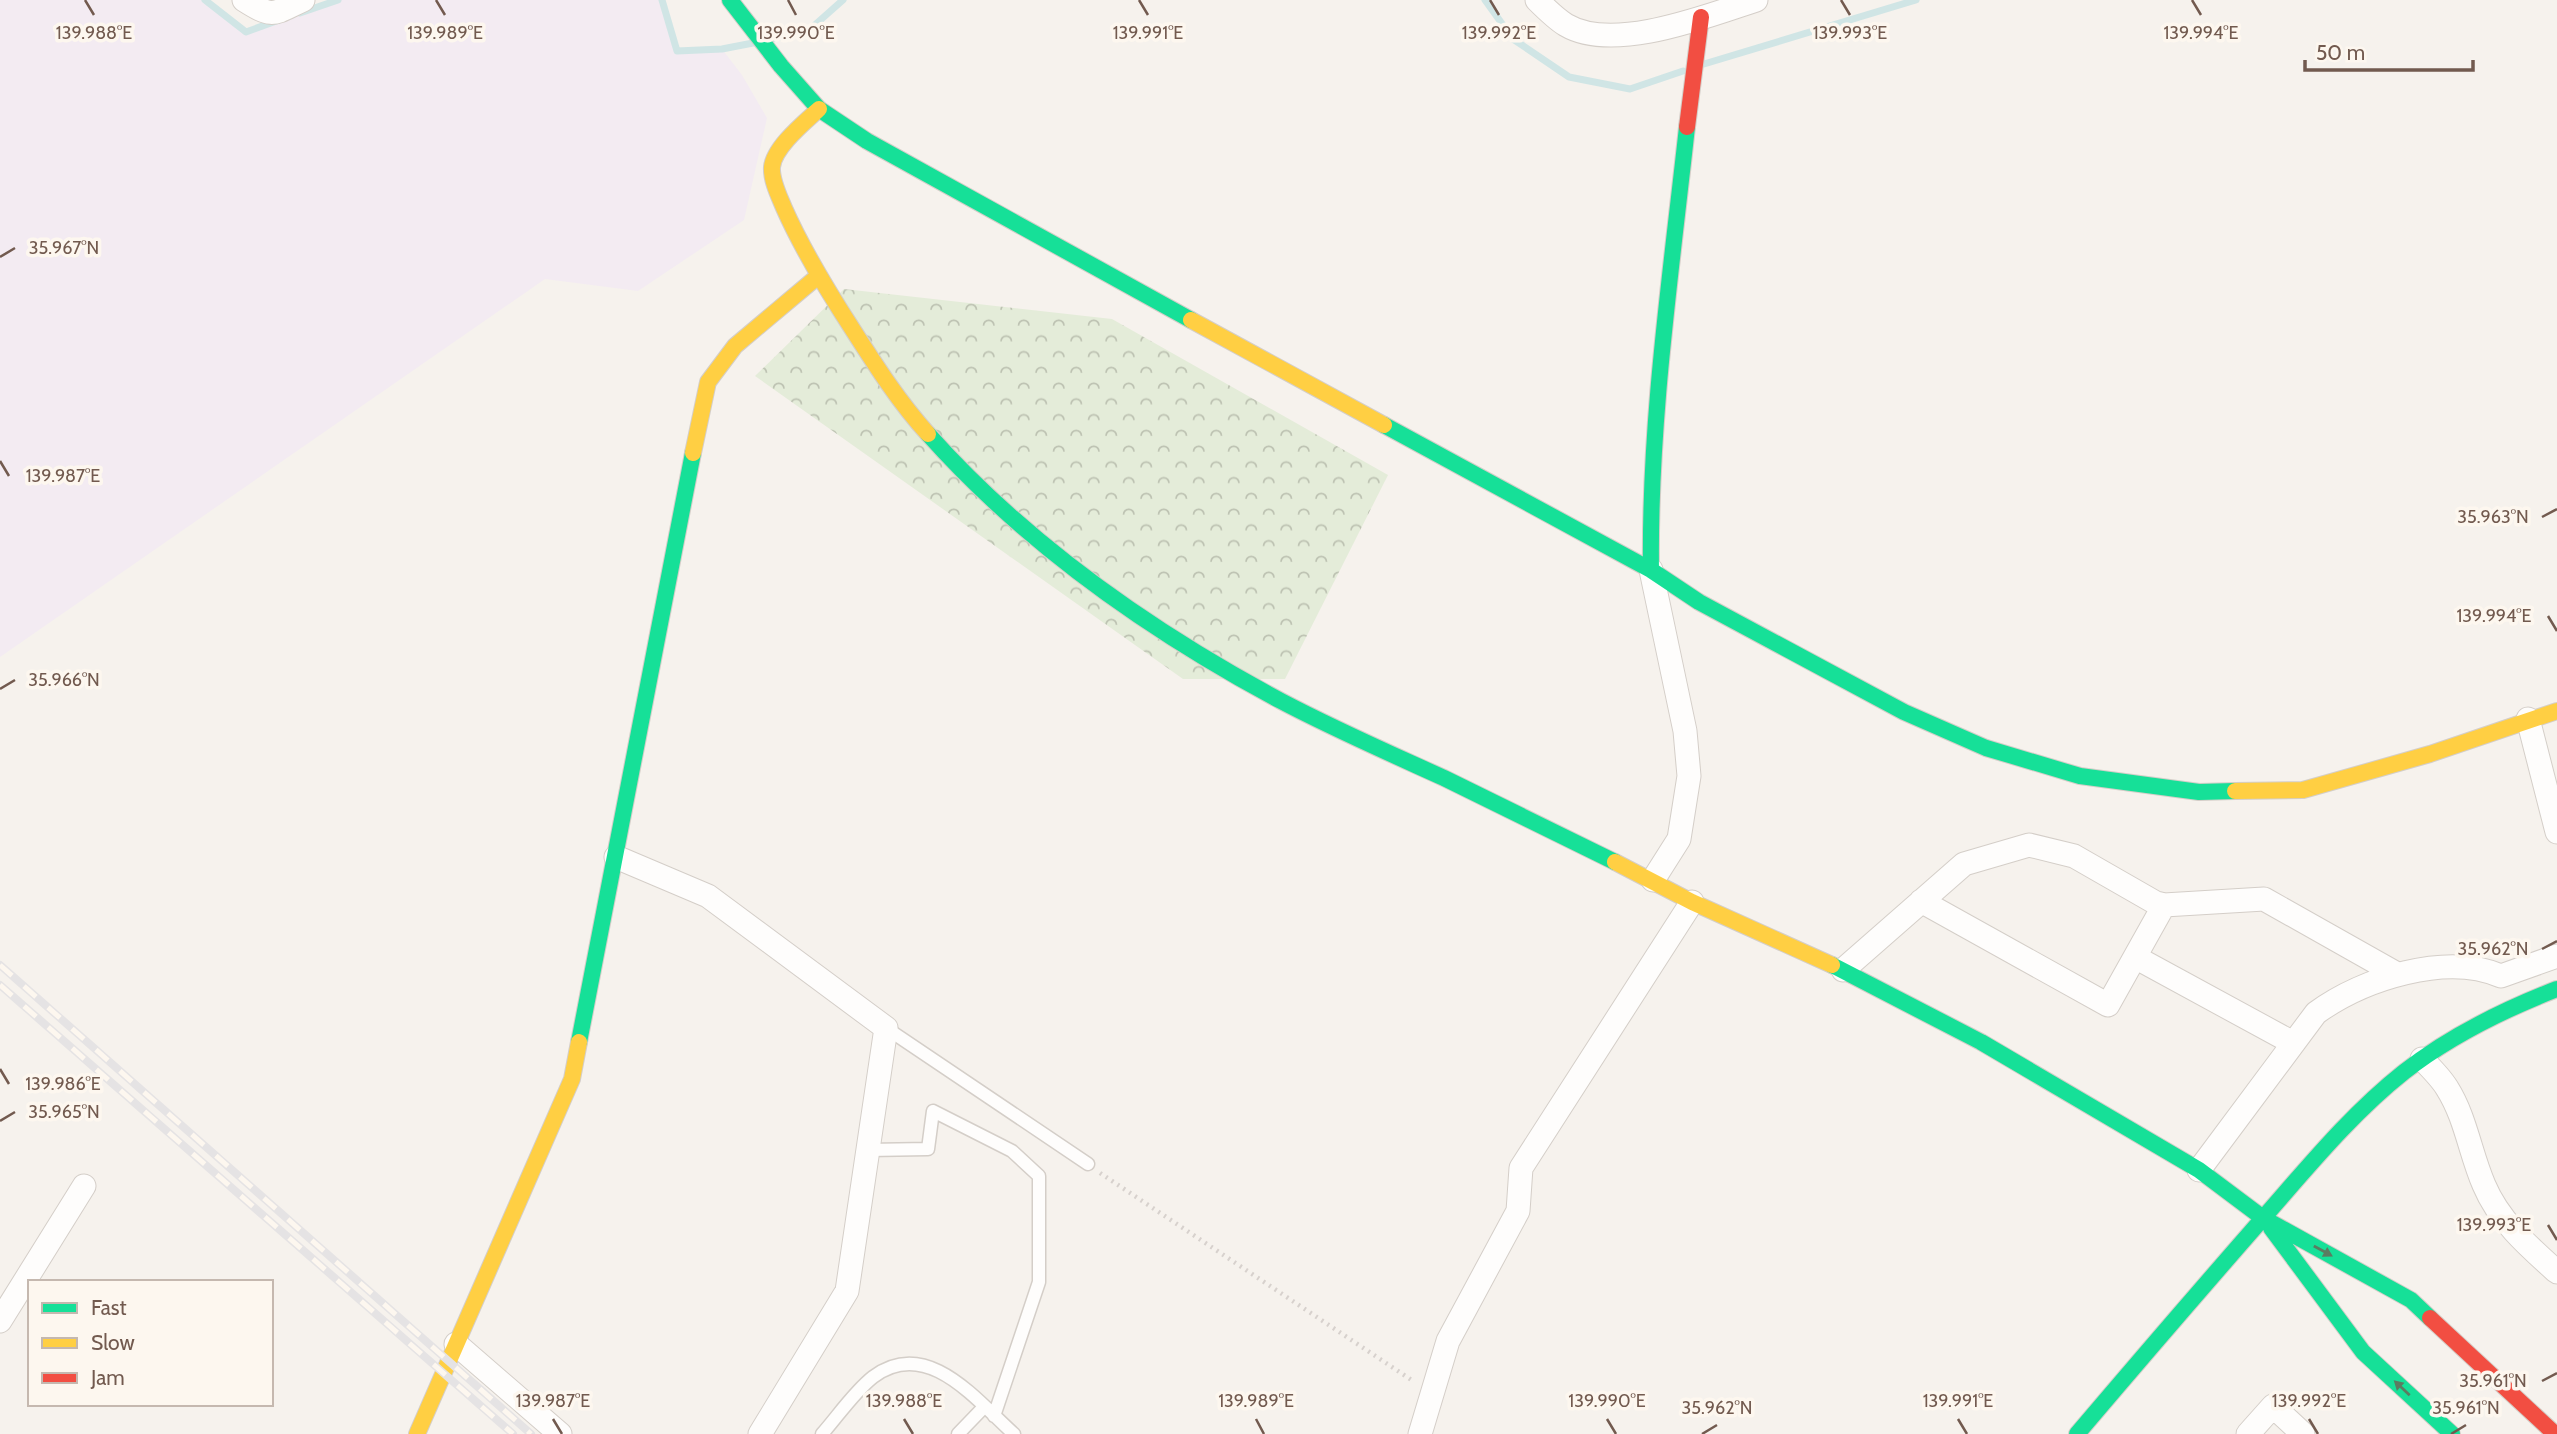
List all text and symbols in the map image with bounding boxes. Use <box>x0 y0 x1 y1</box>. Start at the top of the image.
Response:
text: 139.988°E <box>56 22 132 44</box>
text: 139.989°E <box>407 22 483 44</box>
text: 139.990°E <box>757 22 835 44</box>
text: 139.991°E <box>1113 22 1183 44</box>
text: 139.992°E <box>1462 22 1536 44</box>
text: 139.993°E <box>1813 22 1887 44</box>
text: 139.994°E <box>2163 22 2239 44</box>
scale bar <box>2305 28 2473 72</box>
text: 50 m <box>2316 40 2365 65</box>
text: 35.967°N <box>29 237 99 259</box>
text: 139.987°E <box>26 465 100 487</box>
text: 35.963°N <box>2457 506 2529 528</box>
text: 139.994°E <box>2456 605 2532 627</box>
text: 35.966°N <box>28 669 100 691</box>
text: 35.962°N <box>2457 938 2529 960</box>
text: 139.986°E <box>25 1073 101 1095</box>
text: 35.965°N <box>28 1101 100 1123</box>
text: 139.993°E <box>2457 1214 2531 1236</box>
one-way arrow <box>2313 1245 2332 1257</box>
legend <box>28 1280 273 1406</box>
text: Fast <box>91 1295 127 1320</box>
text: Slow <box>91 1330 135 1355</box>
text: Jam <box>90 1365 125 1390</box>
text: 35.961°N <box>2459 1370 2527 1392</box>
one-way arrow <box>2394 1380 2411 1396</box>
text: 139.987°E <box>516 1390 590 1412</box>
text: 139.988°E <box>866 1390 942 1412</box>
text: 139.989°E <box>1218 1390 1294 1412</box>
text: 139.990°E <box>1568 1390 1646 1412</box>
text: 139.991°E <box>1923 1390 1993 1412</box>
text: 139.992°E <box>2272 1390 2346 1412</box>
text: 35.962°N <box>1681 1397 1753 1419</box>
text: 35.961°N <box>2432 1397 2500 1419</box>

